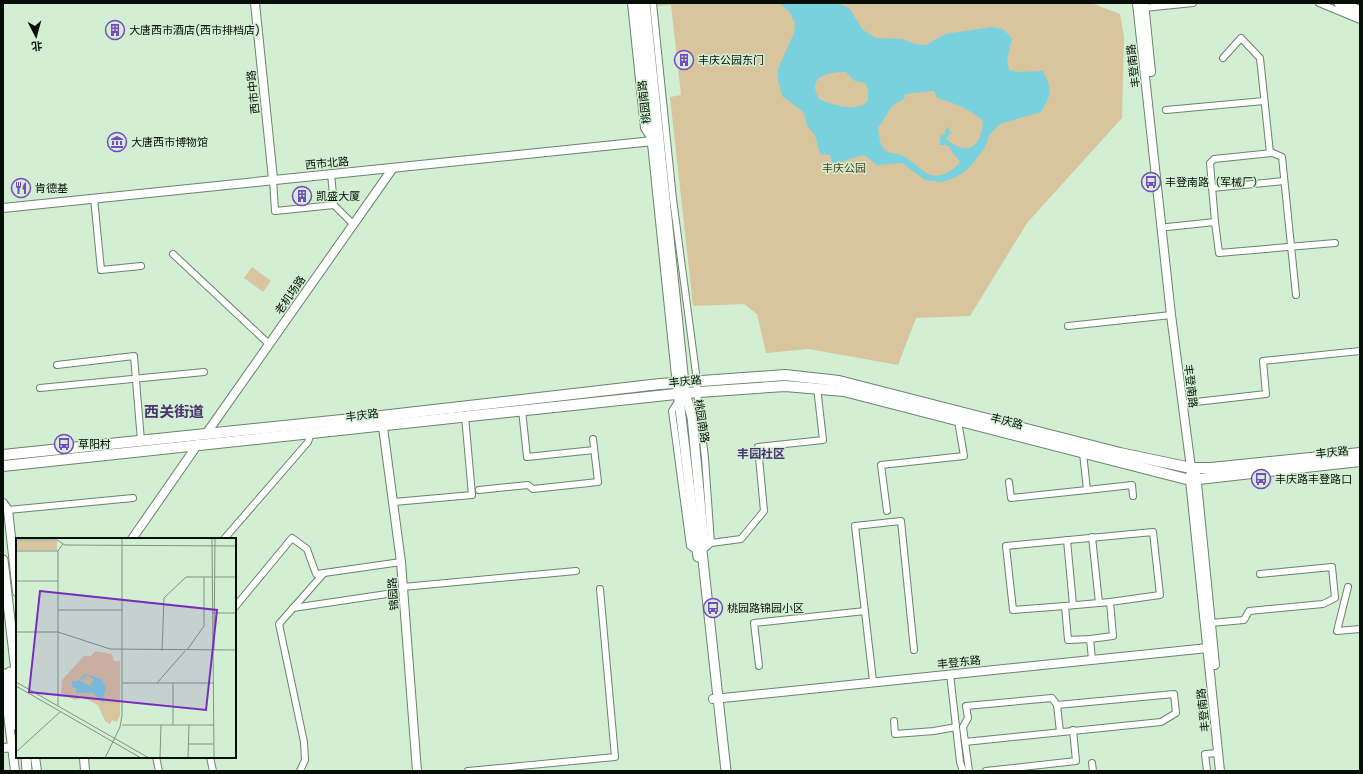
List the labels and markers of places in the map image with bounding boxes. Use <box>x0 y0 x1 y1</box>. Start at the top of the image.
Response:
building icon: 大唐西市酒店(西市排档店) <box>104 19 126 41</box>
place label: 大唐西市酒店(西市排档店) <box>129 22 260 38</box>
building icon: 丰庆公园东门 <box>673 49 695 71</box>
place label: 丰庆公园东门 <box>698 52 764 68</box>
museum icon: 大唐西市博物馆 <box>106 131 128 153</box>
place label: 大唐西市博物馆 <box>131 134 208 150</box>
bus stop icon: 丰登南路（军械厂） <box>1140 171 1162 193</box>
place label: 丰登南路（军械厂） <box>1165 174 1264 190</box>
restaurant icon: 肯德基 <box>10 177 32 199</box>
place label: 肯德基 <box>35 180 68 196</box>
building icon: 凯盛大厦 <box>291 185 313 207</box>
place label: 凯盛大厦 <box>316 188 360 204</box>
bus stop icon: 草阳村 <box>53 433 75 455</box>
place label: 草阳村 <box>78 436 111 452</box>
bus stop icon: 丰庆路丰登路口 <box>1250 468 1272 490</box>
place label: 丰庆路丰登路口 <box>1275 471 1352 487</box>
bus stop icon: 桃园路锦园小区 <box>702 597 724 619</box>
place label: 桃园路锦园小区 <box>727 600 804 616</box>

